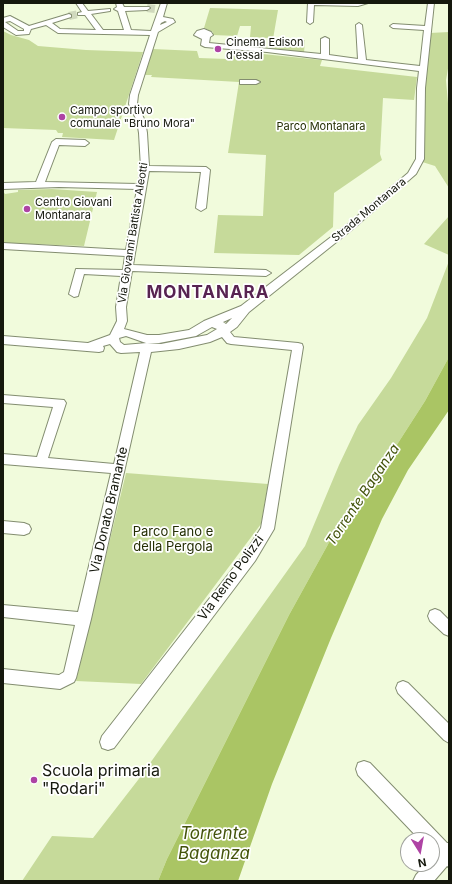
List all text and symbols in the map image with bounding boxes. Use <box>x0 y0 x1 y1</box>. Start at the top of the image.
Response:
place label: Cinema Edison d'essai <box>226 36 303 62</box>
marker: Cinema Edison d'essai <box>213 44 223 54</box>
place label: Campo sportivo comunale "Bruno Mora" <box>70 104 195 130</box>
marker: Campo sportivo comunale "Bruno Mora" <box>57 112 67 122</box>
park label: Parco Montanara <box>277 120 365 134</box>
street label: Via Giovanni Battista Aleotti <box>115 162 151 304</box>
street label: Strada Montanara <box>329 175 409 245</box>
place label: Centro Giovani Montanara <box>35 196 112 222</box>
marker: Centro Giovani Montanara <box>22 204 32 214</box>
district label: MONTANARA <box>147 283 269 303</box>
water label: Torrente Baganza <box>323 441 403 549</box>
street label: Via Donato Bramante <box>87 445 131 575</box>
park label: Parco Fano e della Pergola <box>133 524 213 555</box>
street label: Via Remo Polizzi <box>195 532 267 624</box>
place label: Scuola primaria "Rodari" <box>42 761 160 799</box>
marker: Scuola primaria "Rodari" <box>29 775 39 785</box>
water label: Torrente Baganza <box>178 824 250 864</box>
north arrow <box>400 832 440 872</box>
text: N <box>417 855 428 870</box>

